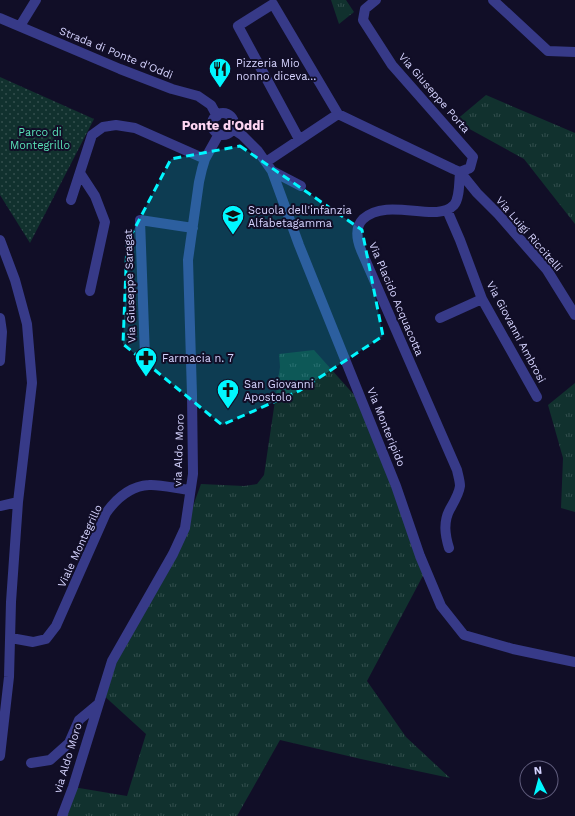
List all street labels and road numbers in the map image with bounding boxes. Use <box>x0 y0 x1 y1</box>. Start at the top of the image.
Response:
street label: Strada di Ponte d'Oddi <box>57 24 175 82</box>
street label: Via Giuseppe Porta <box>396 50 472 136</box>
street label: Via Luigi Riccitelli <box>493 194 565 274</box>
street label: Via Giuseppe Saragat <box>122 229 138 343</box>
street label: Via Placido Acquacotta <box>366 240 426 358</box>
street label: Via Giovanni Ambrosi <box>484 279 548 385</box>
street label: Via Monteripido <box>364 386 408 468</box>
street label: via Aldo Moro <box>171 413 187 487</box>
street label: Viale Montegrillo <box>55 502 105 590</box>
street label: via Aldo Moro <box>51 721 85 795</box>

